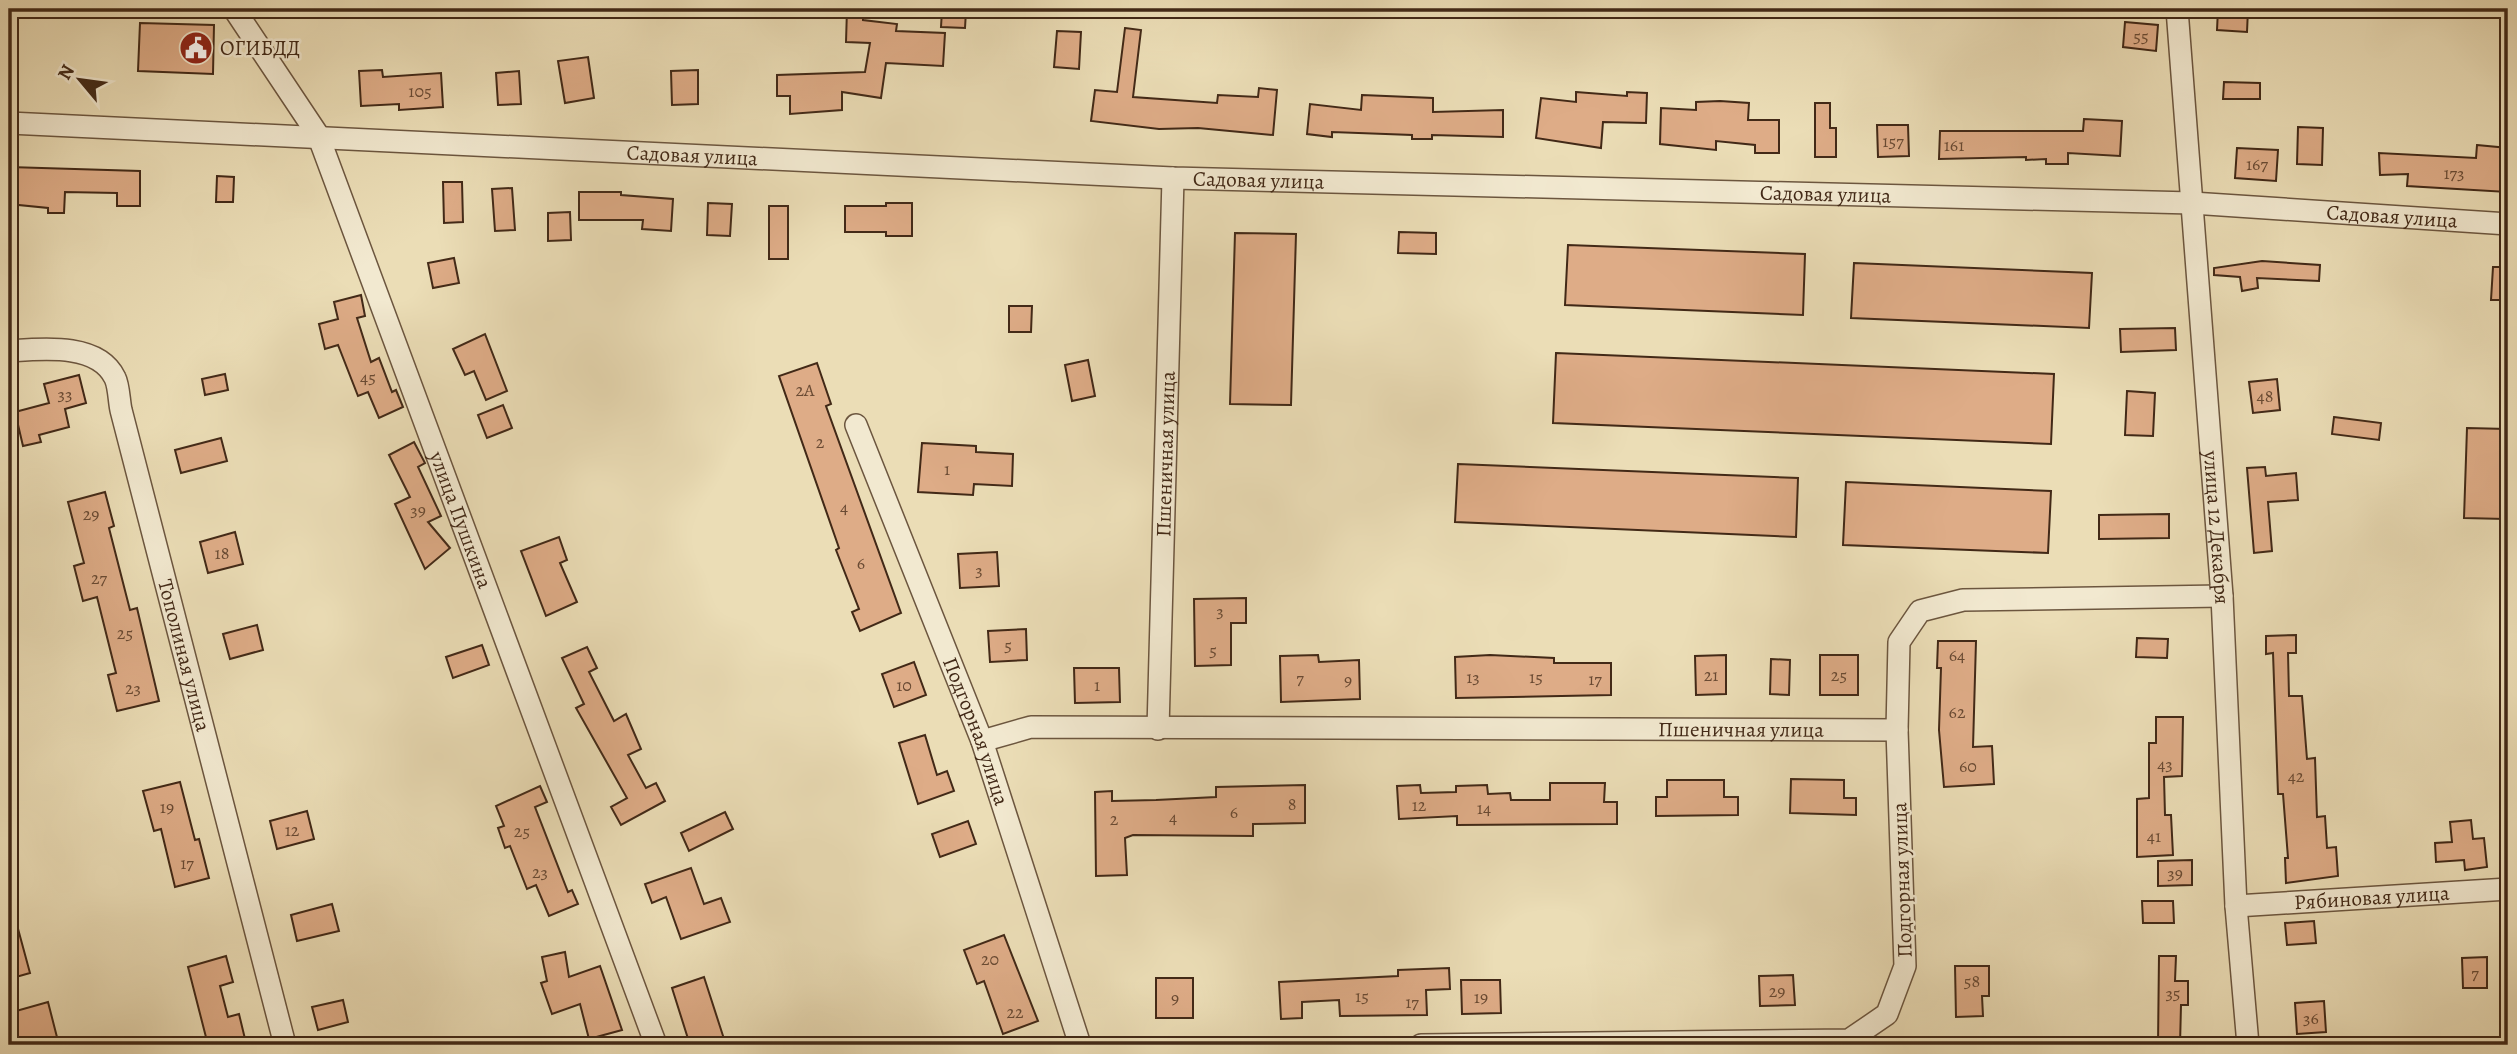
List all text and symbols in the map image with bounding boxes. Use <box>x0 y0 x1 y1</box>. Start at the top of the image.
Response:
house number: 55 <box>2133 24 2149 48</box>
public building icon: ОГИБДД <box>177 29 215 67</box>
place label: ОГИБДД <box>220 34 300 62</box>
north arrow <box>46 46 116 116</box>
text: N <box>51 60 81 85</box>
house number: 105 <box>408 79 432 103</box>
house number: 157 <box>1882 129 1904 153</box>
house number: 161 <box>1944 133 1964 157</box>
street label: Садовая улица <box>626 138 759 172</box>
house number: 167 <box>2246 152 2268 176</box>
house number: 173 <box>2443 161 2465 185</box>
street label: Садовая улица <box>1193 164 1325 196</box>
street label: Садовая улица <box>1759 178 1892 210</box>
street label: Садовая улица <box>2325 198 2459 235</box>
house number: 45 <box>360 365 376 389</box>
street label: Пшеничная улица <box>1149 370 1182 537</box>
house number: 2А <box>795 378 815 402</box>
house number: 33 <box>58 382 72 406</box>
house number: 48 <box>2257 384 2273 408</box>
house number: 2 <box>816 430 825 454</box>
street label: улица Пушкина <box>422 447 499 593</box>
street label: улица 12 Декабря <box>2197 449 2236 605</box>
house number: 1 <box>944 457 950 481</box>
house number: 4 <box>840 495 848 519</box>
house number: 39 <box>410 498 426 522</box>
house number: 29 <box>83 502 99 526</box>
house number: 18 <box>215 541 229 565</box>
house number: 6 <box>857 551 865 575</box>
house number: 3 <box>975 558 983 582</box>
house number: 27 <box>91 566 107 590</box>
street label: Тополиная улица <box>151 576 217 735</box>
house number: 3 <box>1216 599 1224 623</box>
house number: 25 <box>117 621 133 645</box>
house number: 5 <box>1004 633 1012 657</box>
house number: 5 <box>1209 638 1217 662</box>
house number: 64 <box>1949 643 1965 667</box>
street label: Подгорная улица <box>936 653 1016 809</box>
house number: 21 <box>1704 663 1718 687</box>
house number: 25 <box>1831 663 1847 687</box>
house number: 13 <box>1466 665 1480 689</box>
house number: 15 <box>1529 665 1543 689</box>
house number: 7 <box>1296 666 1304 690</box>
house number: 17 <box>1588 667 1602 691</box>
house number: 9 <box>1344 668 1352 692</box>
house number: 10 <box>896 673 912 697</box>
house number: 1 <box>1094 673 1100 697</box>
house number: 23 <box>125 676 141 700</box>
house number: 62 <box>1949 700 1966 724</box>
street label: Пшеничная улица <box>1658 715 1824 744</box>
house number: 43 <box>2157 752 2173 776</box>
house number: 60 <box>1959 754 1977 778</box>
house number: 42 <box>2288 764 2305 788</box>
house number: 8 <box>1288 792 1296 816</box>
house number: 12 <box>1412 793 1427 817</box>
house number: 19 <box>160 795 174 819</box>
house number: 14 <box>1477 796 1491 820</box>
house number: 6 <box>1230 800 1238 824</box>
street label: Подгорная улица <box>1885 801 1919 958</box>
house number: 4 <box>1169 805 1177 829</box>
house number: 2 <box>1110 807 1119 831</box>
house number: 12 <box>285 818 300 842</box>
house number: 25 <box>514 819 530 843</box>
house number: 41 <box>2147 824 2161 848</box>
house number: 17 <box>180 851 194 875</box>
house number: 23 <box>532 860 548 884</box>
house number: 39 <box>2167 861 2183 885</box>
street label: Рябиновая улица <box>2293 879 2451 916</box>
house number: 20 <box>981 947 999 971</box>
house number: 7 <box>2471 961 2479 985</box>
house number: 58 <box>1964 969 1980 993</box>
house number: 29 <box>1769 979 1785 1003</box>
house number: 35 <box>2165 981 2181 1005</box>
house number: 15 <box>1355 984 1369 1008</box>
house number: 19 <box>1474 985 1488 1009</box>
house number: 9 <box>1171 986 1179 1010</box>
house number: 17 <box>1405 990 1419 1014</box>
house number: 22 <box>1006 1000 1024 1024</box>
house number: 36 <box>2303 1006 2319 1030</box>

